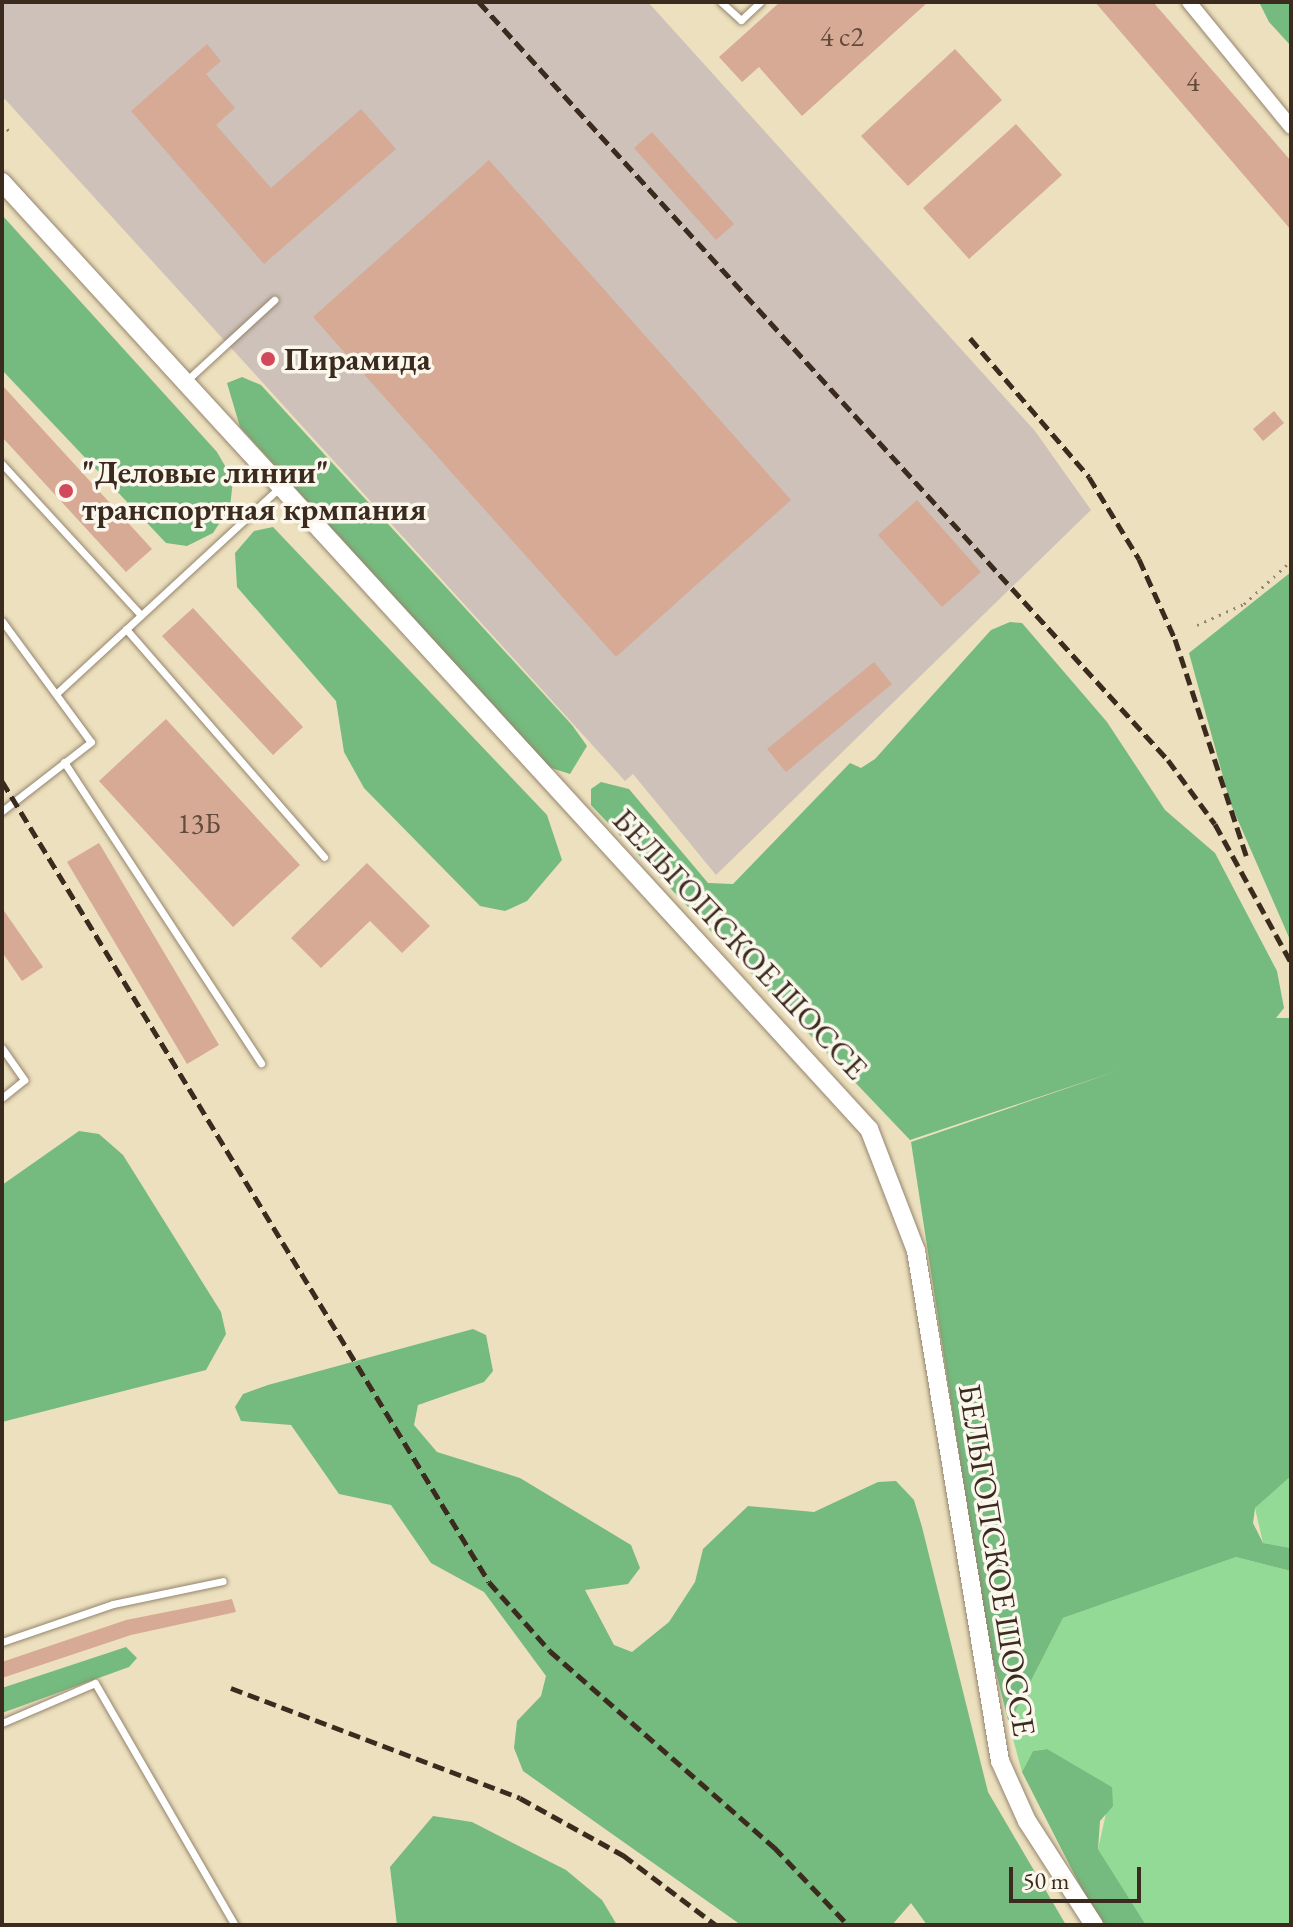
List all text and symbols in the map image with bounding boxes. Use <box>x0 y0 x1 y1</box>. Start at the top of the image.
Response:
house number: 4 с2 <box>820 19 864 53</box>
house number: 4 <box>1186 64 1200 98</box>
place label: Пирамида <box>284 340 431 378</box>
marker: Пирамида <box>259 350 277 368</box>
place label: "Деловые линии" транспортная крмпания <box>82 454 426 529</box>
marker: "Деловые линии" транспортная крмпания <box>57 482 75 500</box>
street label: БЕЛЬГОПСКОЕ ШОССЕ <box>604 801 876 1087</box>
house number: 13Б <box>177 806 221 840</box>
street label: БЕЛЬГОПСКОЕ ШОССЕ <box>950 1381 1044 1739</box>
scale bar <box>1013 1851 1145 1901</box>
text: 50 m <box>1023 1865 1070 1896</box>

